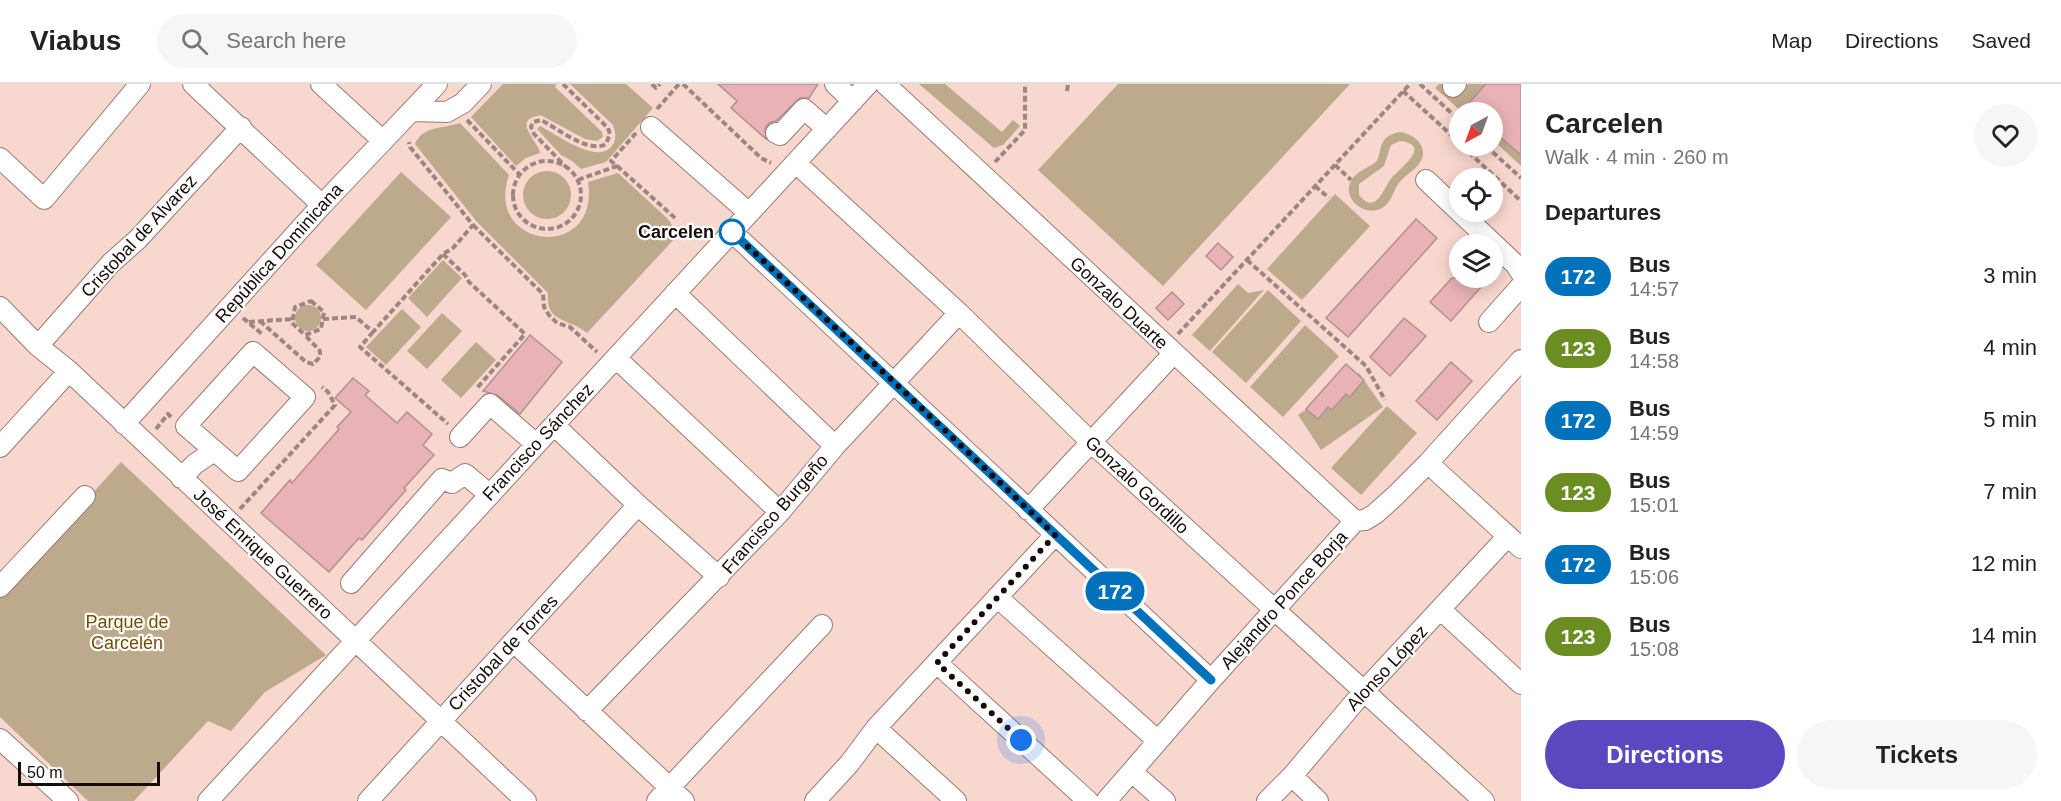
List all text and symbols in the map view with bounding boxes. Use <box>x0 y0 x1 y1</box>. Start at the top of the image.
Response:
search box <box>157 14 577 68</box>
text: Viabus <box>30 25 121 56</box>
icon: search <box>178 25 211 58</box>
text: Search here <box>226 28 346 53</box>
text: Map <box>1771 29 1812 52</box>
text: Directions <box>1845 29 1938 52</box>
text: Saved <box>1971 29 2031 52</box>
north arrow <box>1449 102 1503 156</box>
map controls <box>1449 102 1503 288</box>
button: heart <box>1974 104 2037 167</box>
text: Carcelen <box>1545 108 1663 139</box>
text: Walk · 4 min · 260 m <box>1545 146 1729 168</box>
button: locate <box>1449 168 1503 222</box>
street label: Cristobal de Alvarez <box>77 171 201 301</box>
street label: República Dominicana <box>211 179 347 327</box>
text: Departures <box>1545 200 1661 225</box>
marker: Carcelen <box>719 219 745 245</box>
place label: Carcelen <box>638 222 714 242</box>
button: layers <box>1449 234 1503 288</box>
text: Bus <box>1629 252 1671 277</box>
street label: Gonzalo Duarte <box>1066 253 1172 353</box>
text: 3 min <box>1983 263 2037 288</box>
text: 172 <box>1560 265 1596 288</box>
text: 14:57 <box>1629 278 1679 300</box>
text: Bus <box>1629 324 1671 349</box>
text: 4 min <box>1983 335 2037 360</box>
text: 123 <box>1560 337 1596 360</box>
text: 14:58 <box>1629 350 1679 372</box>
street label: Francisco Sánchez <box>478 379 598 505</box>
text: Bus <box>1629 396 1671 421</box>
text: 5 min <box>1983 407 2037 432</box>
text: 172 <box>1560 409 1596 432</box>
text: 14:59 <box>1629 422 1679 444</box>
street label: Gonzalo Gordillo <box>1081 432 1193 538</box>
street label: Francisco Burgeño <box>718 450 832 578</box>
text: Bus <box>1629 468 1671 493</box>
text: 7 min <box>1983 479 2037 504</box>
text: 123 <box>1560 481 1596 504</box>
street label: José Enrique Guerrero <box>190 485 336 623</box>
text: 15:01 <box>1629 494 1679 516</box>
street label: Alejandro Ponce Borja <box>1217 526 1352 673</box>
text: Bus <box>1629 540 1671 565</box>
text: 12 min <box>1971 551 2037 576</box>
text: 172 <box>1560 553 1596 576</box>
text: 15:06 <box>1629 566 1679 588</box>
line badge: 172 <box>1080 572 1150 610</box>
text: 172 <box>1097 580 1133 603</box>
street label: Cristobal de Torres <box>444 591 562 715</box>
park label: Parque de Carcelén <box>85 612 169 653</box>
text: Bus <box>1629 612 1671 637</box>
street label: Alonso López <box>1342 621 1432 715</box>
text: 14 min <box>1971 623 2037 648</box>
text: 123 <box>1560 625 1596 648</box>
text: 15:08 <box>1629 638 1679 660</box>
button: Directions <box>1545 720 1785 789</box>
button: Tickets <box>1797 720 2037 789</box>
your location <box>1006 725 1036 755</box>
scale bar <box>18 759 160 786</box>
text: 50 m <box>27 764 63 781</box>

